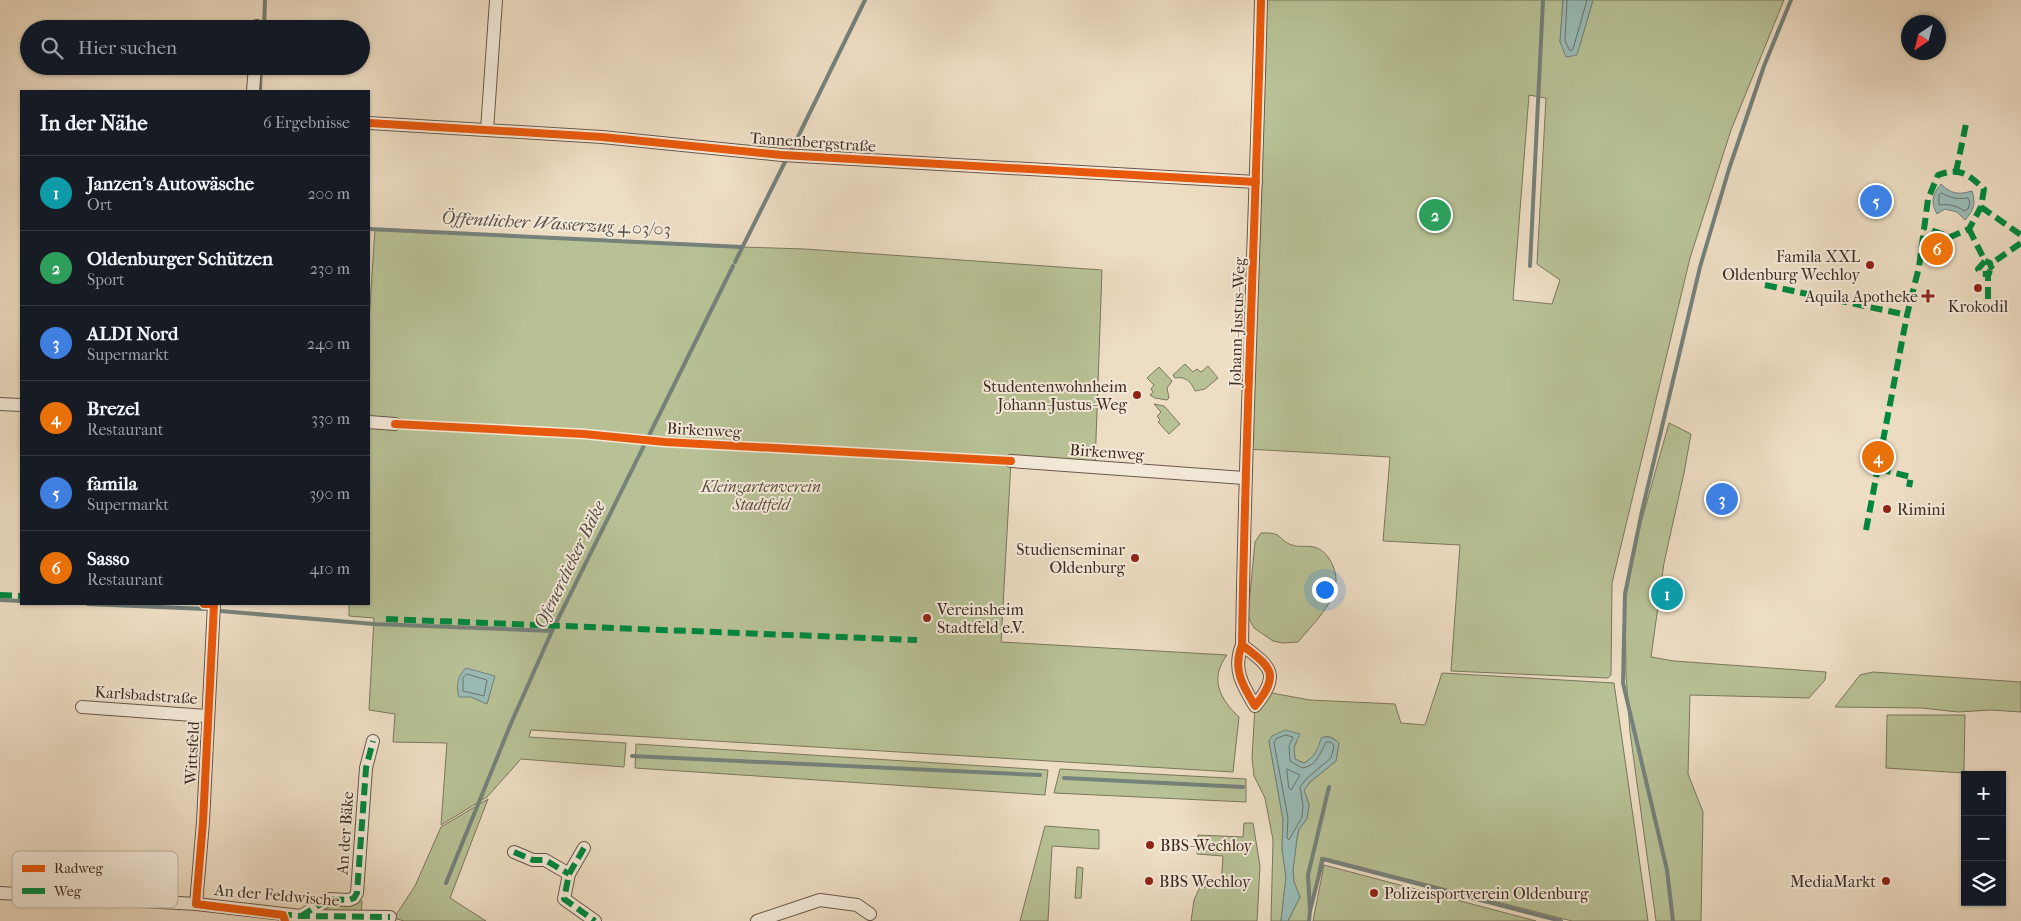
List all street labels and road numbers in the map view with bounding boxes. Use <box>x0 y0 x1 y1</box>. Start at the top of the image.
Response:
street label: Tannenbergstraße <box>749 128 877 156</box>
street label: Johann-Justus-Weg <box>1225 257 1249 389</box>
street label: Birkenweg <box>666 419 742 441</box>
street label: Birkenweg <box>1069 440 1145 464</box>
street label: Karlsbadstraße <box>94 682 198 708</box>
street label: Wittsfeld <box>181 721 203 786</box>
street label: An der Bäke <box>333 791 357 876</box>
street label: An der Feldwische <box>213 880 340 910</box>

